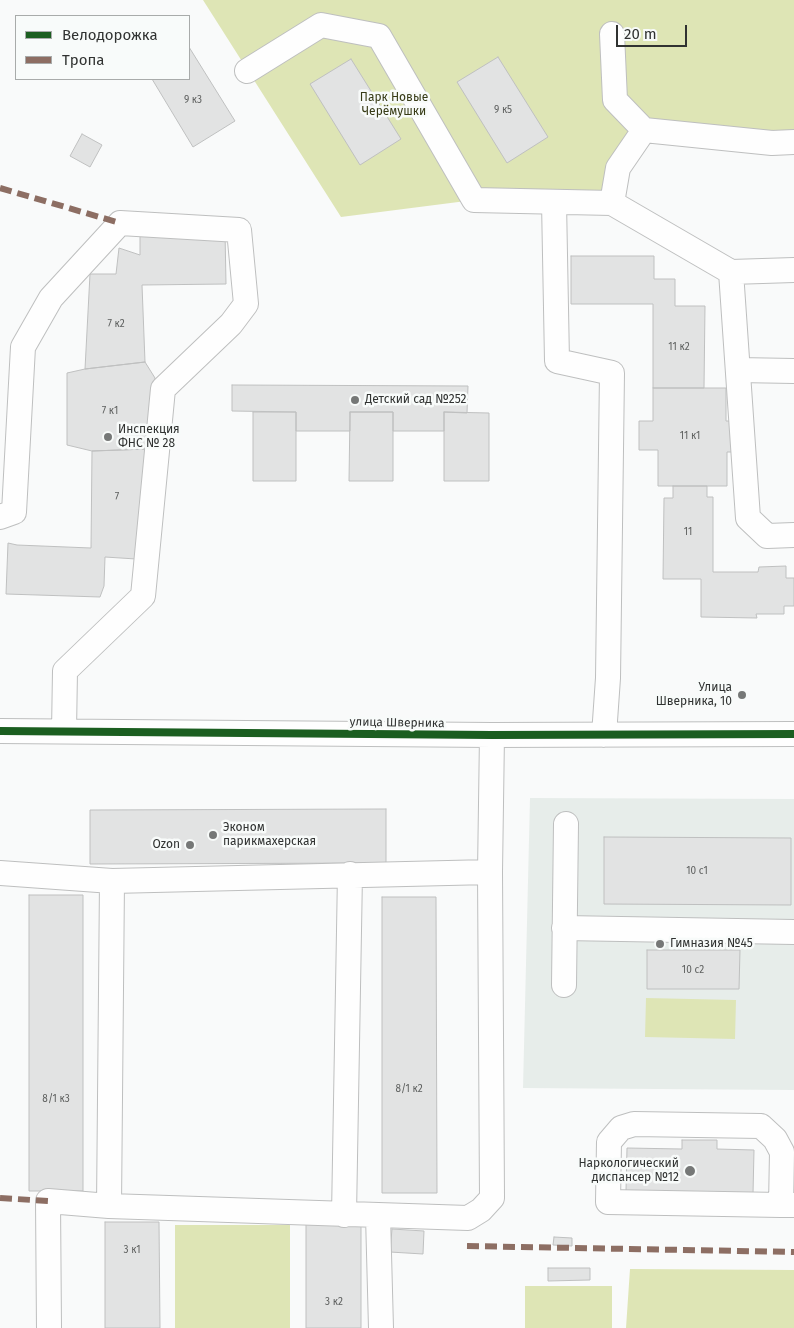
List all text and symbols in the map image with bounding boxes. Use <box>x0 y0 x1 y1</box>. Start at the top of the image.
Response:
legend <box>15 15 190 80</box>
scale bar <box>619 15 690 47</box>
text: 20 m <box>624 25 657 43</box>
text: Велодорожка <box>62 26 158 44</box>
text: Тропа <box>62 51 104 69</box>
park label: Парк Новые Черёмушки <box>360 91 428 119</box>
house number: 9 к3 <box>184 94 202 106</box>
house number: 9 к5 <box>494 104 512 116</box>
house number: 7 к2 <box>107 318 125 330</box>
house number: 11 к2 <box>668 341 690 353</box>
place label: Детский сад №252 <box>365 393 466 407</box>
marker: Детский сад №252 <box>349 394 361 406</box>
house number: 7 к1 <box>102 405 118 417</box>
place label: Инспекция ФНС № 28 <box>118 423 180 451</box>
house number: 11 к1 <box>680 430 700 442</box>
marker: Инспекция ФНС № 28 <box>102 431 114 443</box>
house number: 7 <box>115 491 119 503</box>
house number: 11 <box>684 526 692 538</box>
place label: Улица Шверника, 10 <box>656 681 732 709</box>
marker: Улица Шверника, 10 <box>736 689 748 701</box>
street label: улица Шверника <box>349 715 445 731</box>
place label: Эконом парикмахерская <box>223 821 316 849</box>
marker: Эконом парикмахерская <box>207 829 219 841</box>
place label: Ozon <box>153 838 180 852</box>
marker: Ozon <box>184 839 196 851</box>
house number: 10 с1 <box>686 865 708 877</box>
place label: Гимназия №45 <box>670 937 753 951</box>
marker: Гимназия №45 <box>654 938 666 950</box>
house number: 10 с2 <box>682 964 704 976</box>
house number: 8/1 к2 <box>395 1083 423 1095</box>
house number: 8/1 к3 <box>42 1093 70 1105</box>
place label: Наркологический диспансер №12 <box>578 1157 679 1185</box>
marker: Наркологический диспансер №12 <box>683 1164 697 1178</box>
house number: 3 к1 <box>123 1244 141 1256</box>
house number: 3 к2 <box>325 1296 343 1308</box>

